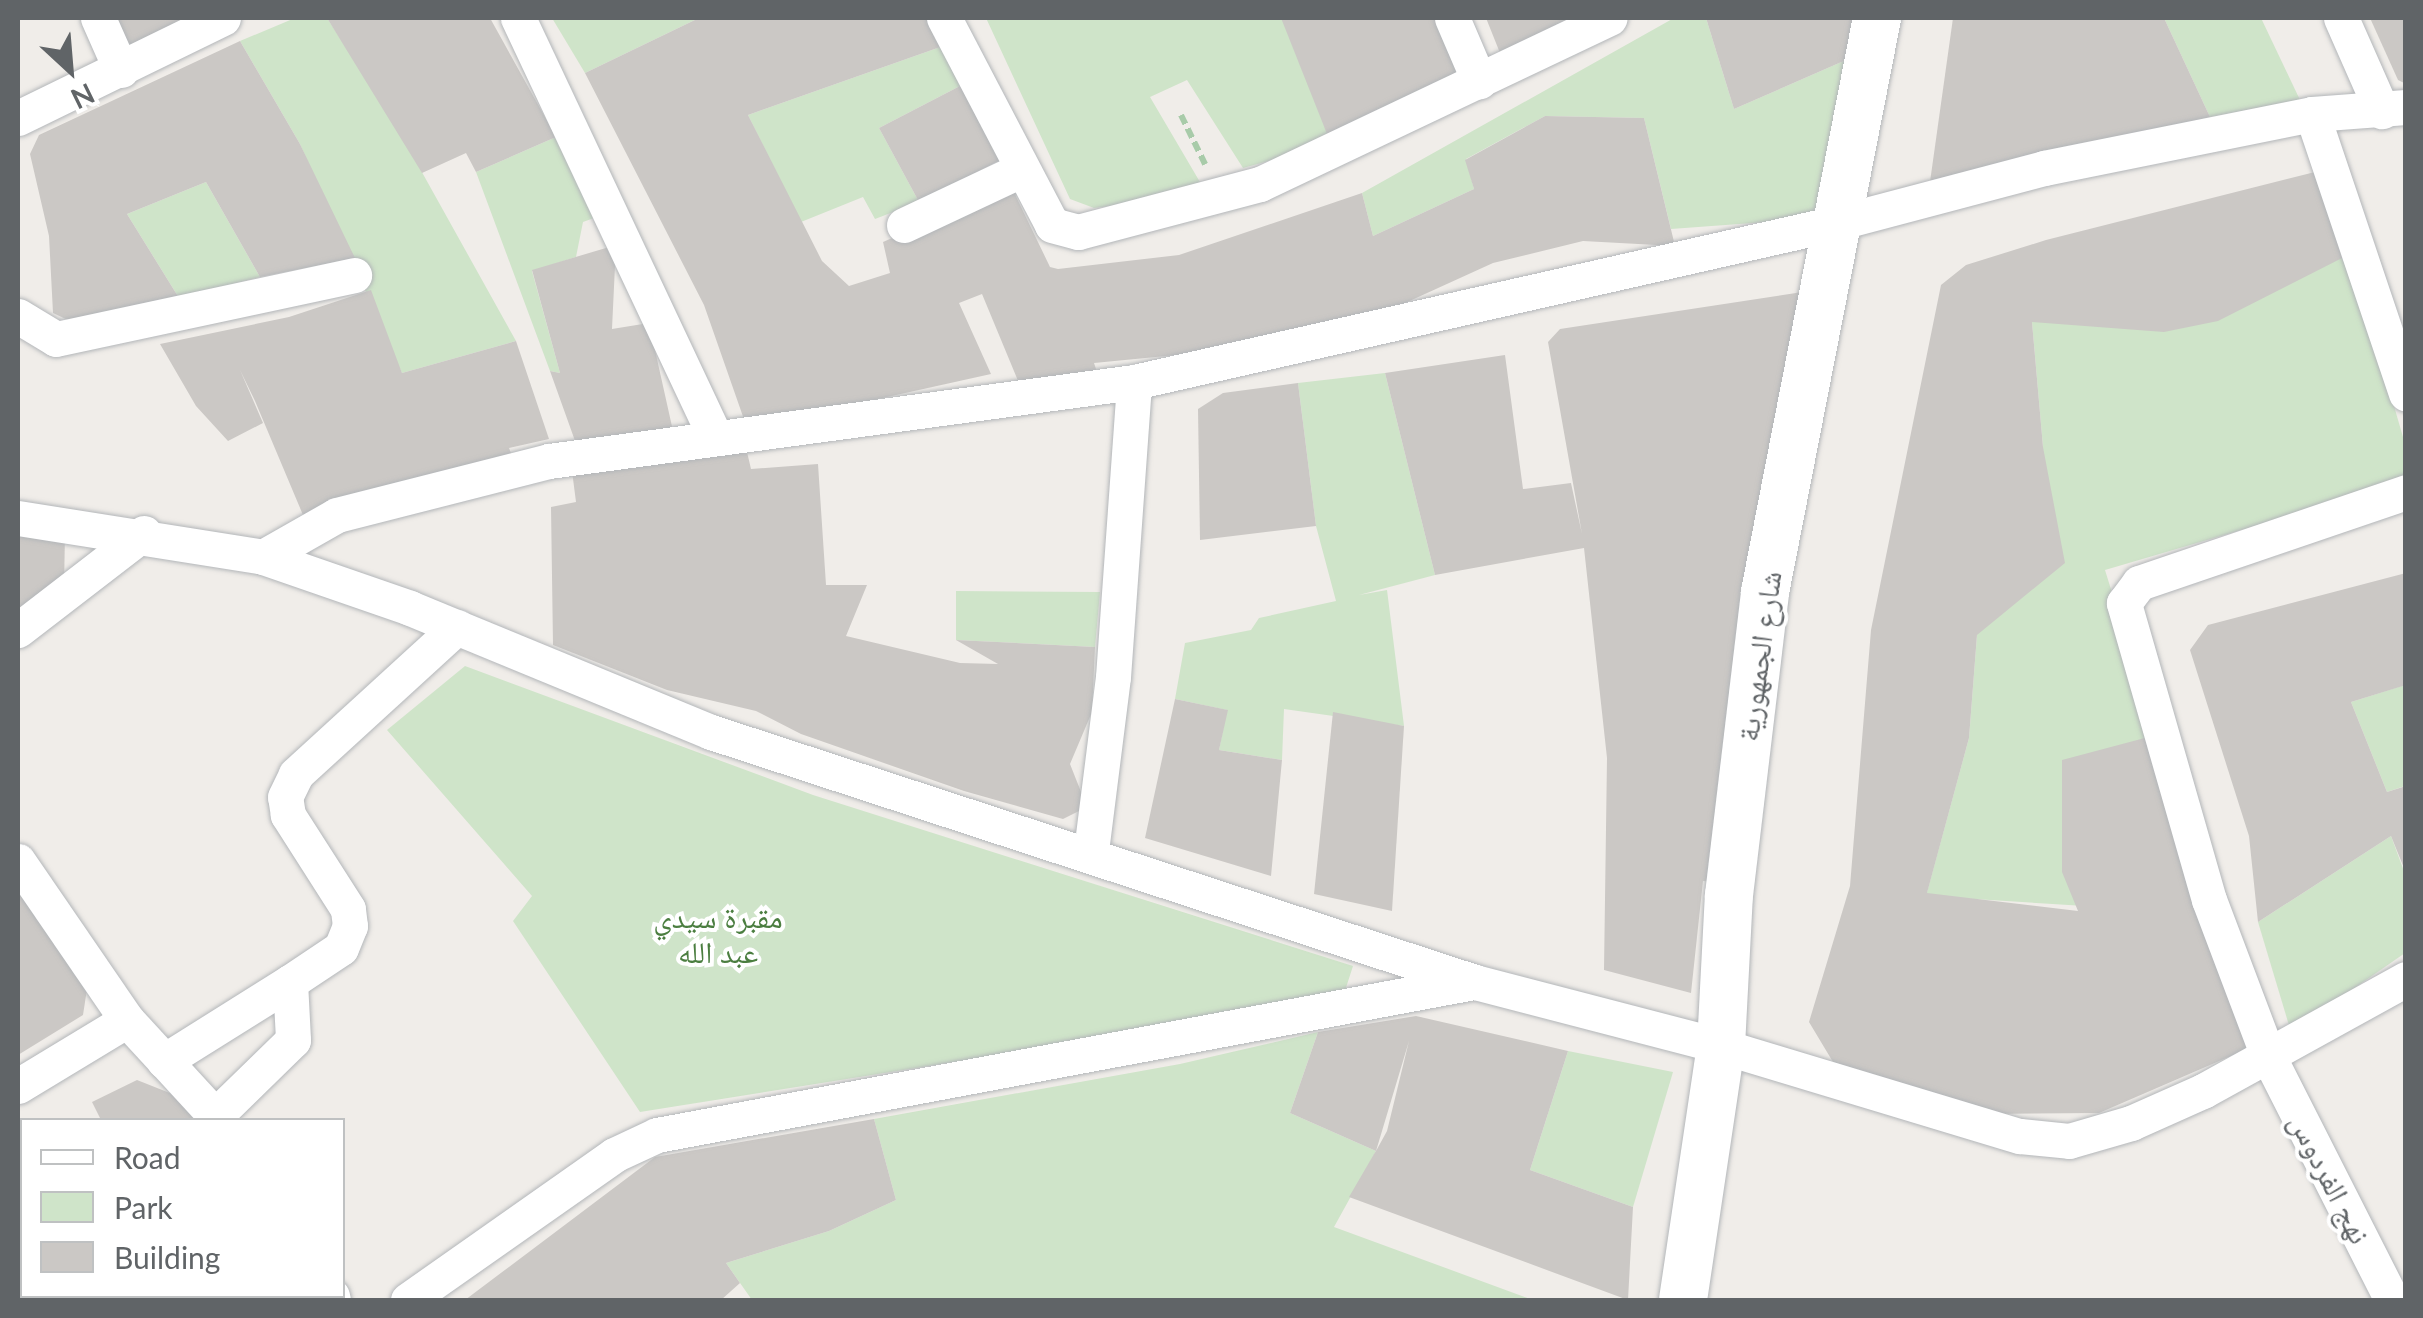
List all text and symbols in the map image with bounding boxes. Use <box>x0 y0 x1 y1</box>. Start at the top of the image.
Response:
north arrow <box>20 20 120 120</box>
text: N <box>66 77 100 117</box>
street label: شارع الجمهورية <box>1728 569 1788 743</box>
park label: مقبرة سيدي عبد الله <box>653 898 783 968</box>
street label: نهج الفردوس <box>2283 1107 2379 1249</box>
legend <box>20 1118 345 1298</box>
text: Road <box>114 1139 181 1175</box>
text: Park <box>114 1189 173 1225</box>
text: Building <box>114 1239 220 1275</box>

